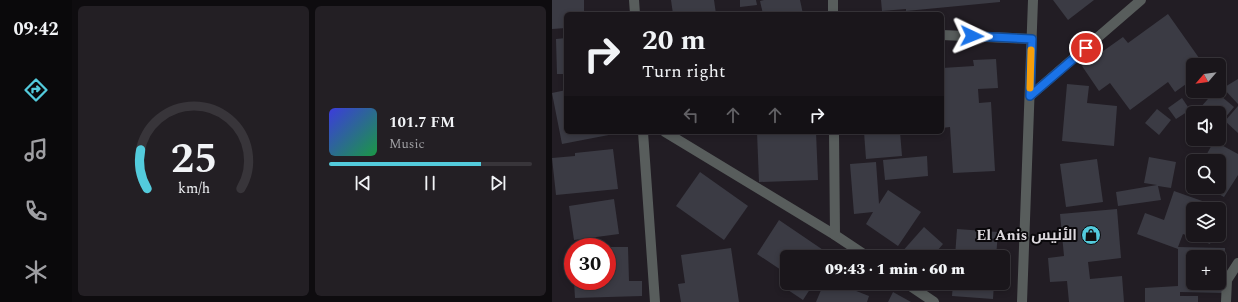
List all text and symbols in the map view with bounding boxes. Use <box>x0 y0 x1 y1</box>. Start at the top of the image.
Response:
position arrow <box>951 15 993 57</box>
text: 09:42 <box>13 16 59 43</box>
text: 20 m <box>642 19 706 62</box>
icon: right <box>576 28 628 80</box>
pin <box>1069 31 1103 65</box>
icon: arrive <box>1075 37 1097 59</box>
text: Turn right <box>642 58 725 85</box>
north arrow <box>1186 58 1226 98</box>
map controls <box>1186 58 1226 290</box>
icon: directions <box>22 76 50 104</box>
icon: left <box>680 104 702 126</box>
icon: ahead <box>722 104 744 126</box>
icon: ahead <box>764 104 786 126</box>
icon: right <box>806 104 828 126</box>
button: sound <box>1186 106 1226 146</box>
text: 101.7 FM <box>389 111 455 134</box>
text: 25 <box>170 128 217 191</box>
text: Music <box>389 134 425 154</box>
icon: music <box>22 136 50 164</box>
button: search <box>1186 154 1226 194</box>
icon: previous <box>352 172 374 194</box>
icon: pause <box>419 172 441 194</box>
icon: next <box>487 172 509 194</box>
text: km/h <box>177 178 210 200</box>
icon: phone <box>22 197 50 225</box>
button: layers <box>1186 202 1226 242</box>
place label: El Anis الأنيس <box>976 224 1077 247</box>
shop icon: El Anis الأنيس <box>1080 224 1102 246</box>
speed limit sign: 30 <box>564 238 616 290</box>
button: + <box>1186 250 1226 290</box>
icon: climate <box>22 258 50 286</box>
text: 09:43 · 1 min · 60 m <box>825 258 965 281</box>

